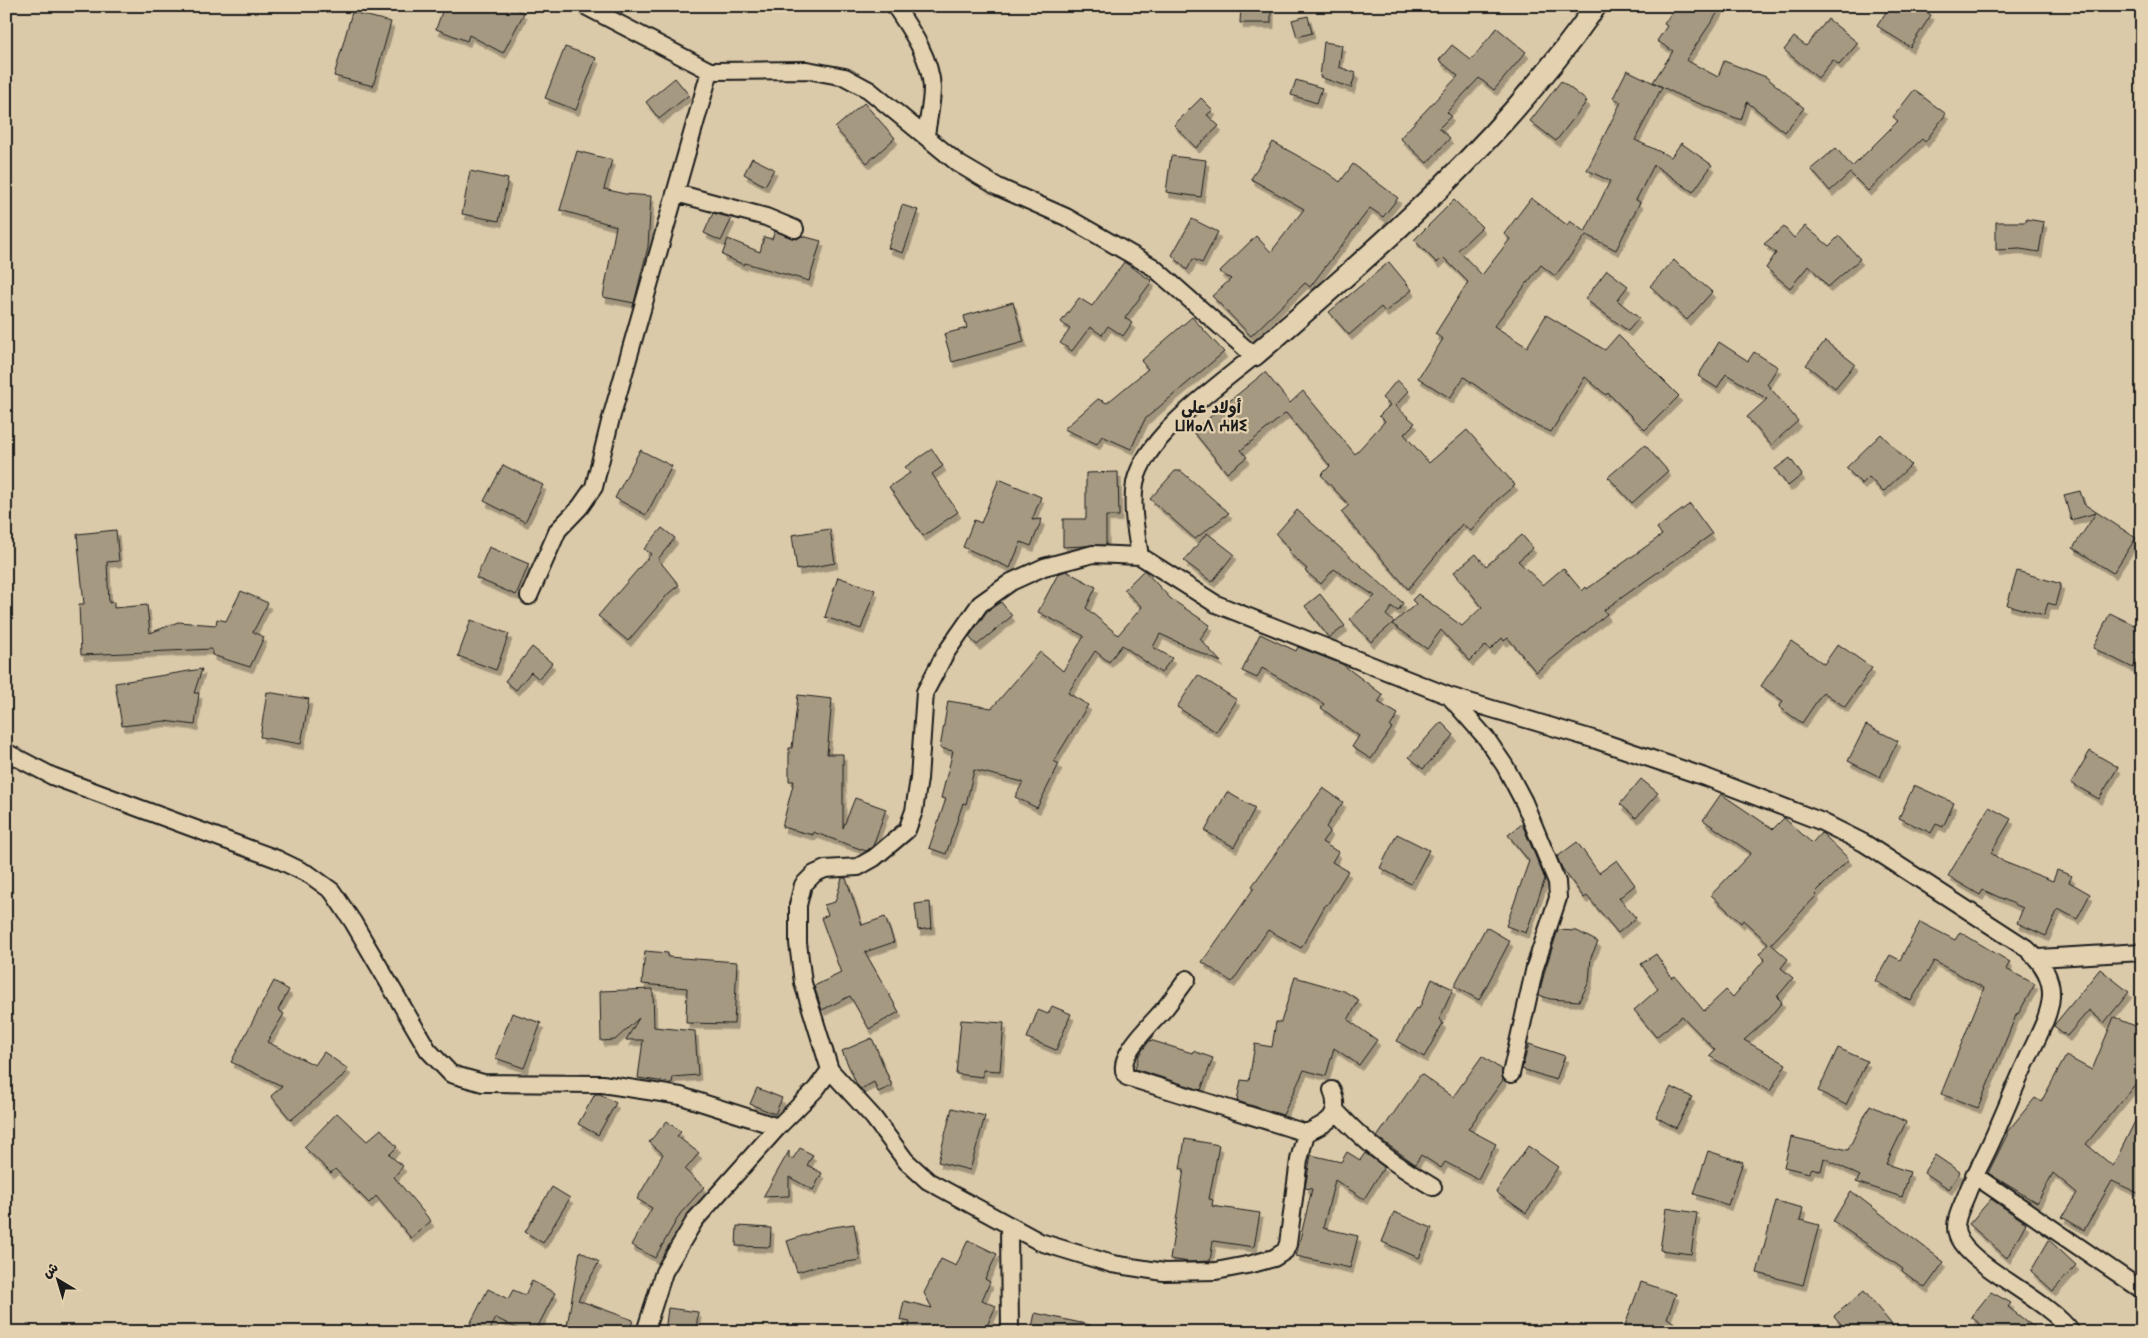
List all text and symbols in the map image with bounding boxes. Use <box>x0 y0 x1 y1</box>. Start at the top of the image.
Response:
district label: أولاد علي ⵡⵍⴰⴷ ⵄⵍⵉ <box>1175 397 1247 436</box>
north arrow <box>32 1256 82 1306</box>
text: ش <box>38 1258 62 1282</box>

